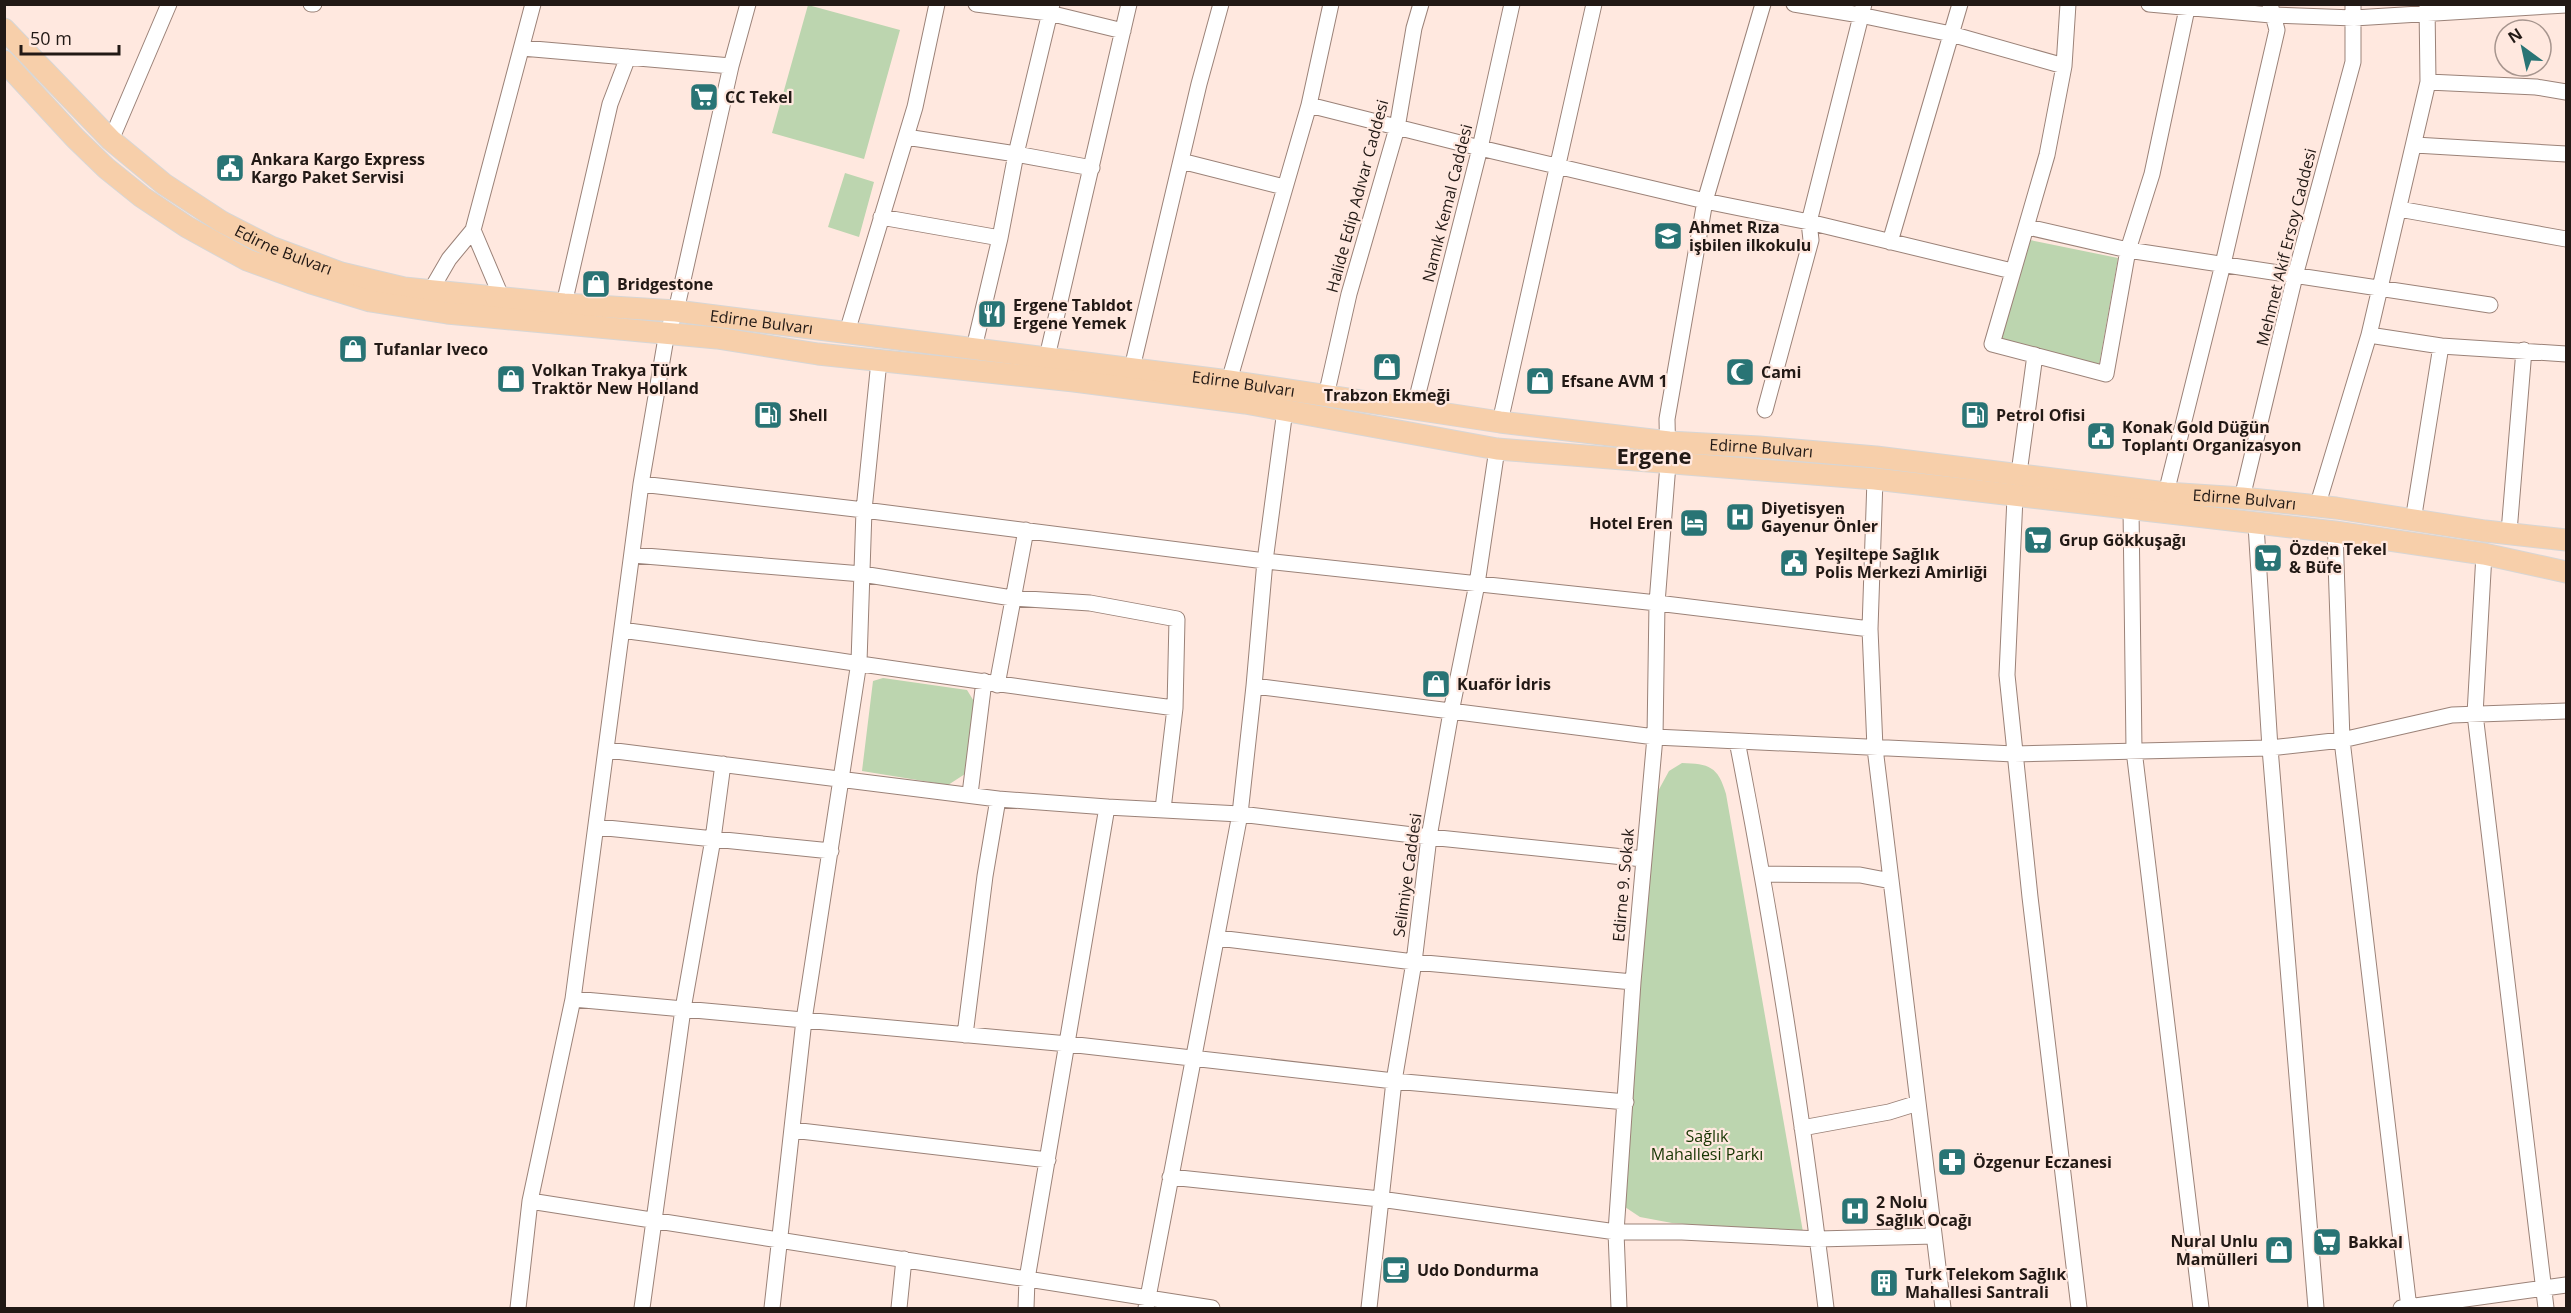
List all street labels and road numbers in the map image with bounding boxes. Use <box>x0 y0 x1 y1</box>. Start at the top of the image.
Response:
street label: Halide Edip Adıvar Caddesi <box>1321 97 1393 295</box>
street label: Namık Kemal Caddesi <box>1417 122 1477 284</box>
street label: Mehmet Akif Ersoy Caddesi <box>2251 146 2321 348</box>
street label: Edirne Bulvarı <box>231 219 335 280</box>
street label: Edirne Bulvarı <box>709 304 814 339</box>
street label: Edirne Bulvarı <box>1191 365 1297 402</box>
street label: Edirne Bulvarı <box>1709 433 1814 463</box>
street label: Edirne Bulvarı <box>2192 484 2297 515</box>
street label: Selimiye Caddesi <box>1387 812 1427 938</box>
street label: Edirne 9. Sokak <box>1607 827 1639 943</box>

